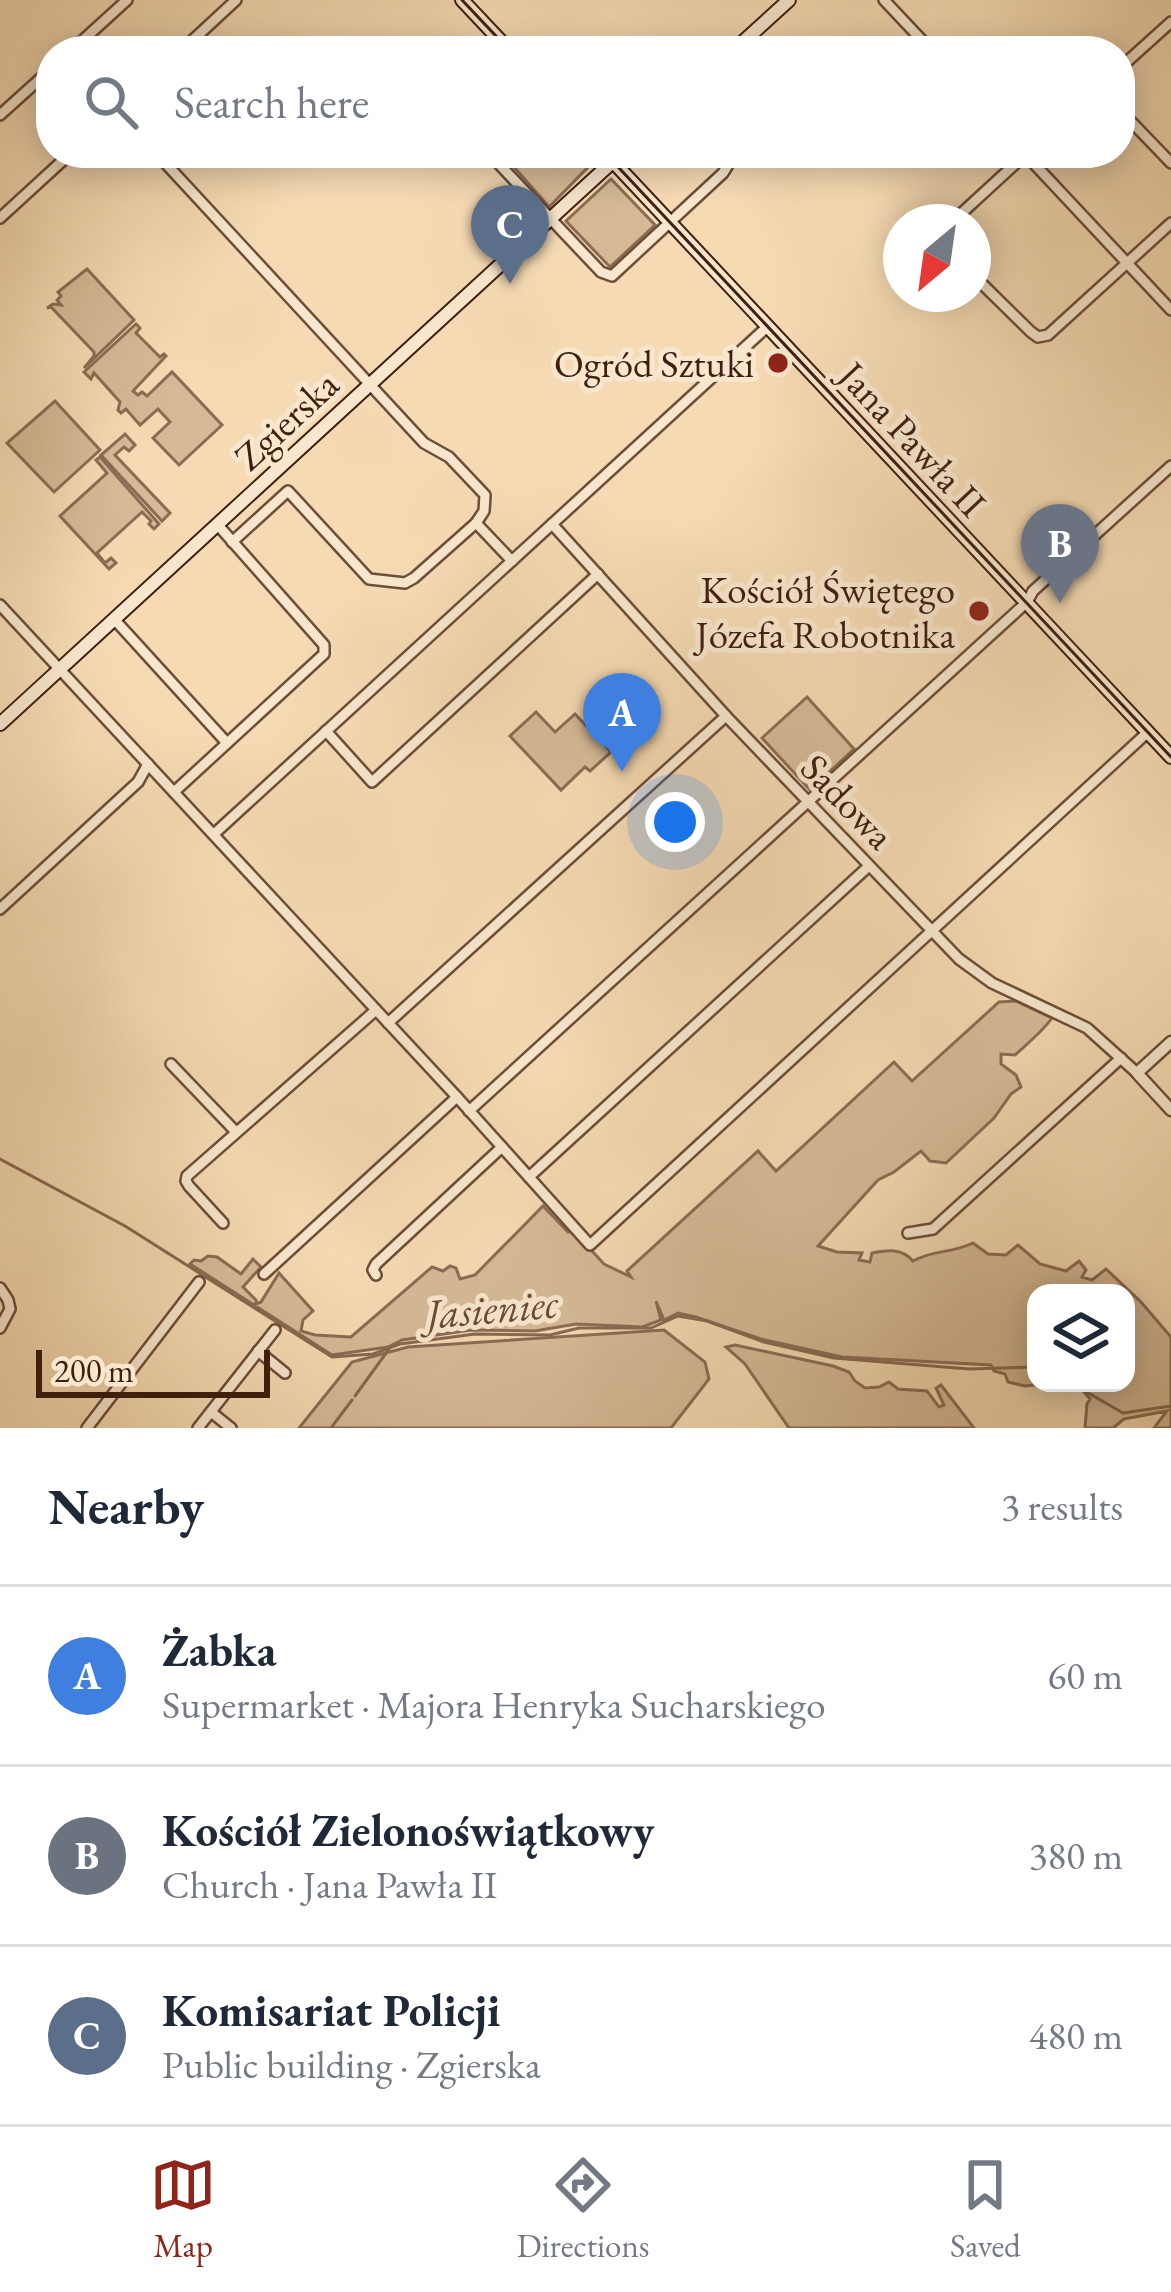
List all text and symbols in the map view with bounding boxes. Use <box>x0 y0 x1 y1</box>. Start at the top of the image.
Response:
search box <box>36 36 1135 168</box>
icon: search <box>78 69 144 135</box>
text: Search here <box>174 73 369 131</box>
pin: C <box>471 185 549 284</box>
north arrow <box>883 204 991 312</box>
place label: Ogród Sztuki <box>554 338 754 389</box>
street label: Jana Pawła II <box>826 349 998 528</box>
marker: Ogród Sztuki <box>765 350 791 376</box>
street label: Zgierska <box>223 359 350 482</box>
pin: B <box>1021 504 1099 603</box>
place label: Kościół Świętego Józefa Robotnika <box>693 564 955 660</box>
marker: Kościół Świętego Józefa Robotnika <box>966 598 992 624</box>
pin: A <box>583 673 661 772</box>
street label: Sadowa <box>790 743 906 860</box>
your location <box>645 792 705 852</box>
water label: Jasieniec <box>416 1275 561 1342</box>
map controls <box>1027 1284 1135 1392</box>
button: layers <box>1027 1284 1135 1392</box>
scale bar <box>36 1344 270 1397</box>
text: 200 m <box>54 1349 134 1392</box>
text: Nearby <box>48 1473 204 1539</box>
text: 3 results <box>1001 1481 1123 1532</box>
text: Żabka <box>162 1621 277 1679</box>
text: A <box>73 1650 101 1701</box>
text: 60 m <box>1047 1650 1123 1701</box>
text: Supermarket · Majora Henryka Sucharskiego <box>162 1679 826 1730</box>
text: Kościół Zielonoświątkowy <box>162 1801 654 1859</box>
text: B <box>75 1830 99 1881</box>
text: 380 m <box>1029 1830 1123 1881</box>
text: Church · Jana Pawła II <box>162 1859 497 1910</box>
text: Komisariat Policji <box>162 1981 500 2039</box>
text: C <box>73 2010 101 2061</box>
text: 480 m <box>1029 2010 1123 2061</box>
text: Public building · Zgierska <box>162 2039 541 2090</box>
tab: Map <box>150 2152 216 2267</box>
tab: Directions <box>517 2152 650 2267</box>
tab: Saved <box>950 2152 1021 2267</box>

